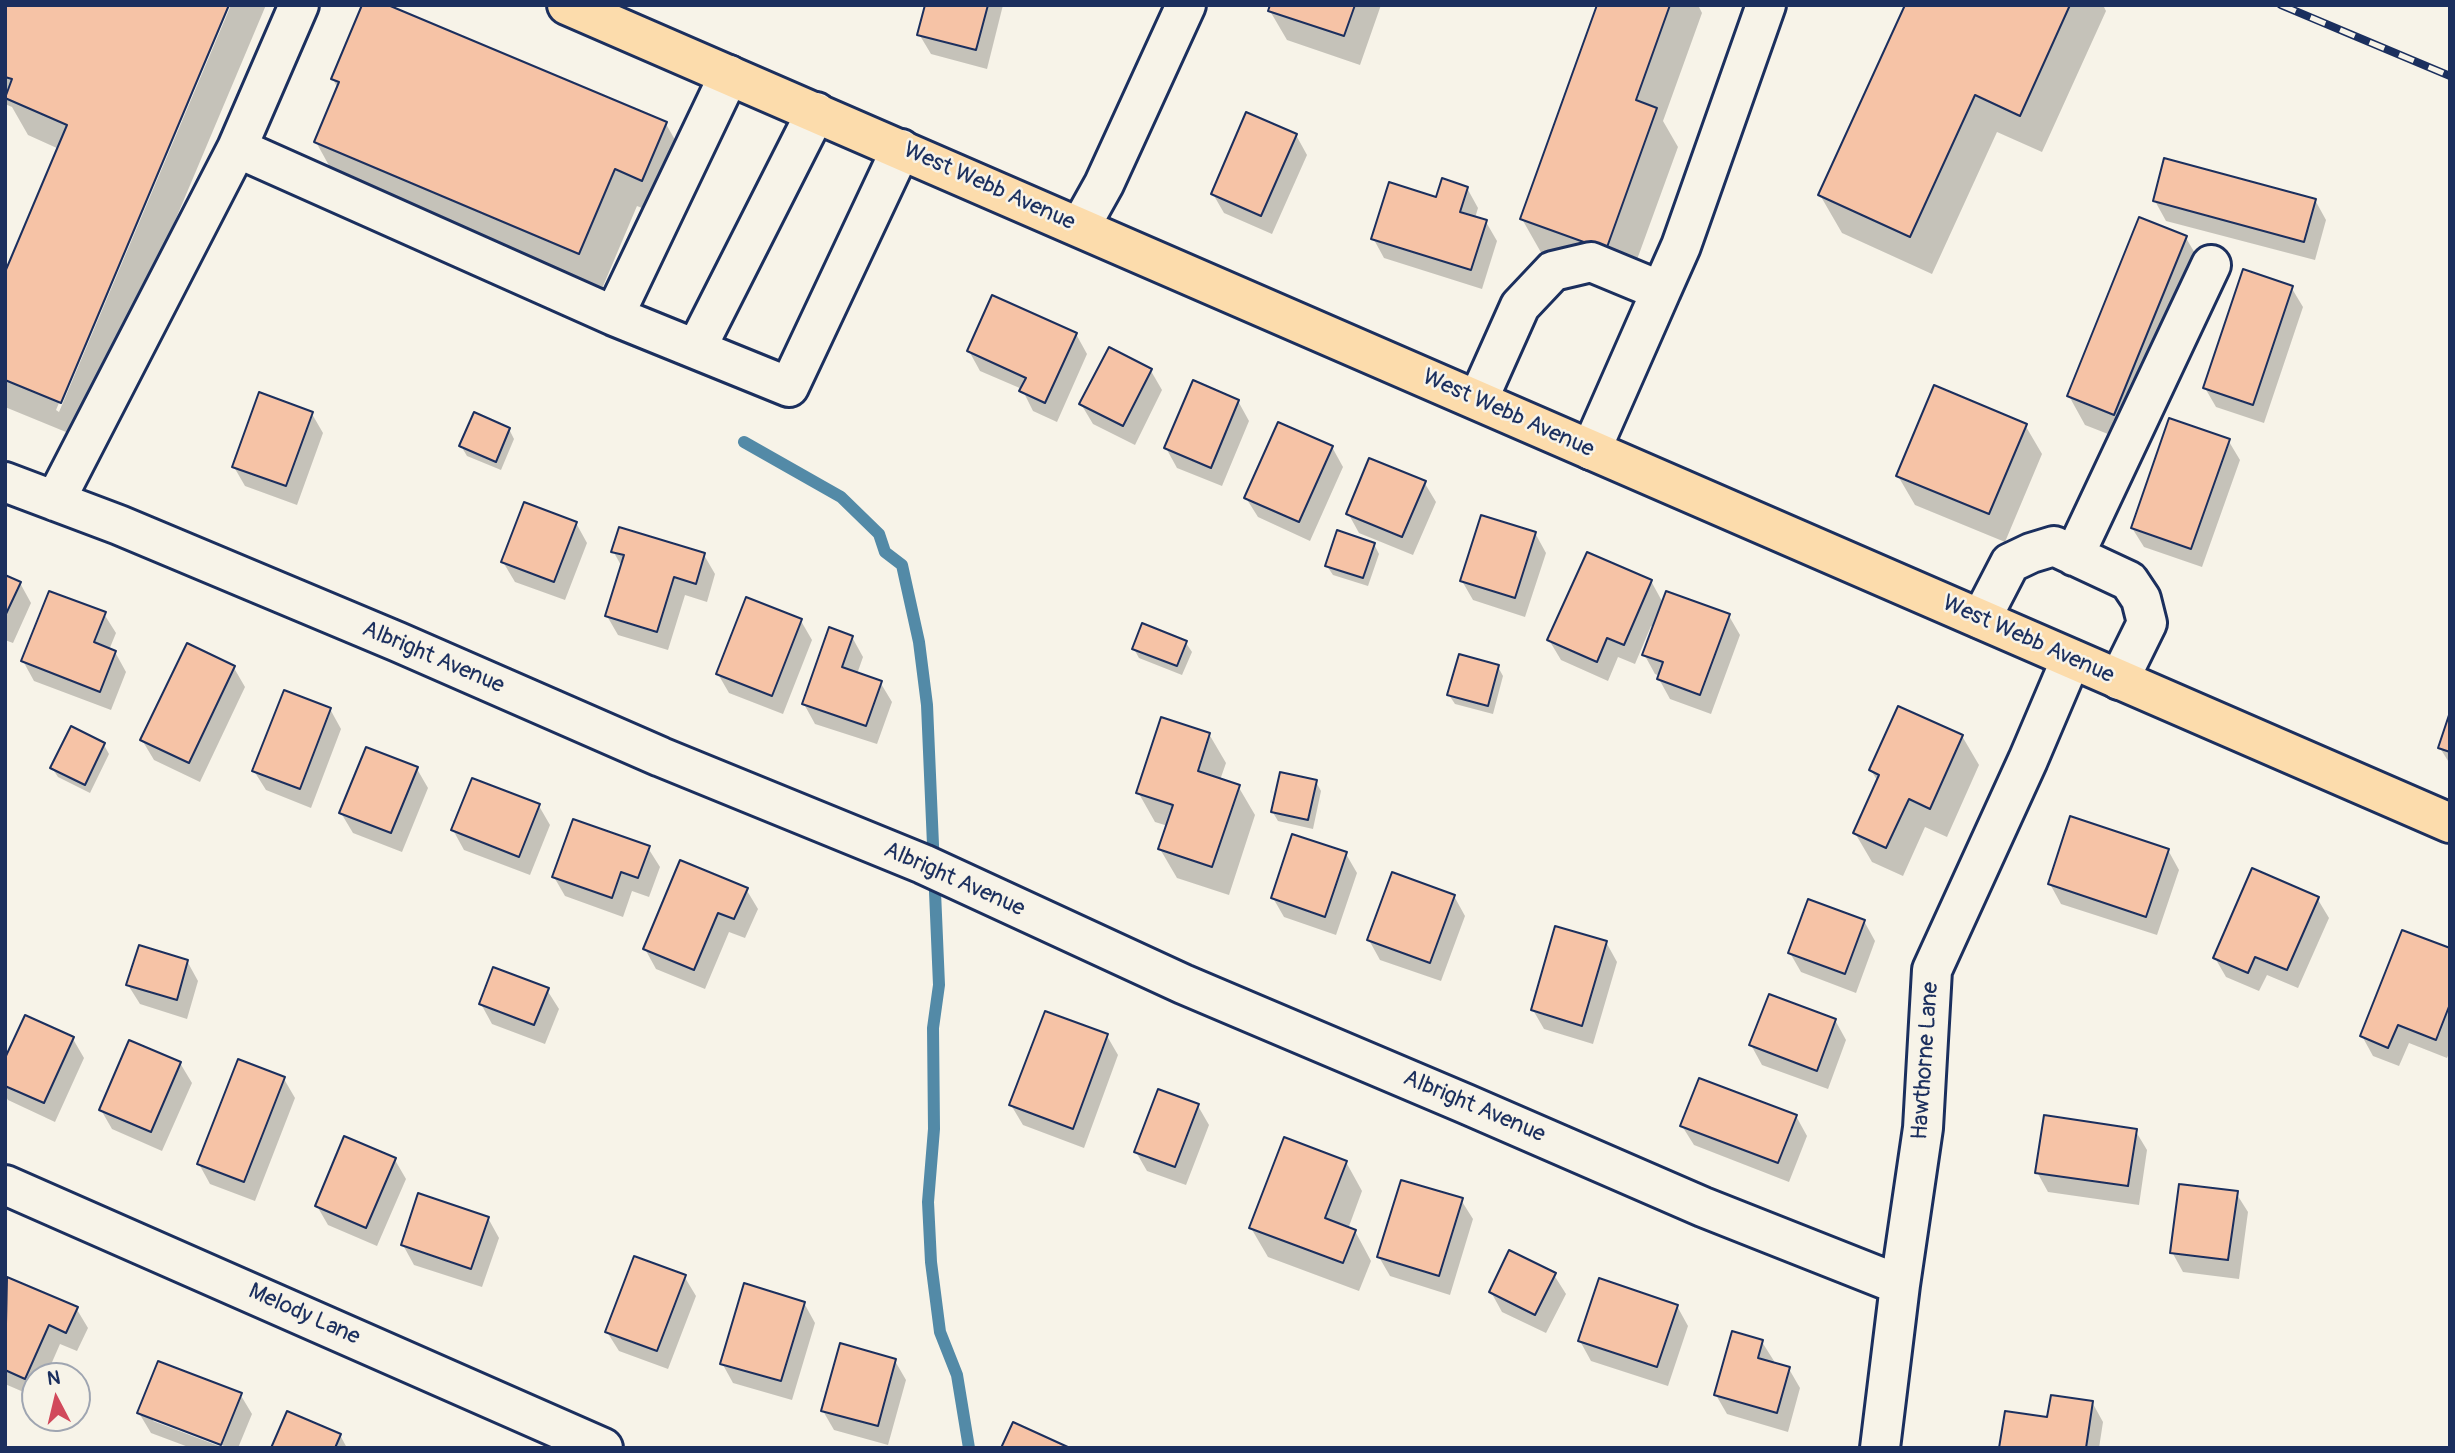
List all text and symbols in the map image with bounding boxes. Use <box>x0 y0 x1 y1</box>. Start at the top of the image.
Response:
street label: West Webb Avenue <box>899 137 1079 237</box>
street label: West Webb Avenue <box>1418 364 1598 464</box>
street label: West Webb Avenue <box>1938 590 2118 690</box>
street label: Albright Avenue <box>358 616 508 700</box>
street label: Albright Avenue <box>879 837 1029 923</box>
street label: Hawthorne Lane <box>1907 981 1945 1141</box>
street label: Albright Avenue <box>1399 1065 1549 1149</box>
street label: Melody Lane <box>244 1278 364 1352</box>
north arrow <box>21 1362 91 1432</box>
text: N <box>46 1365 62 1391</box>

